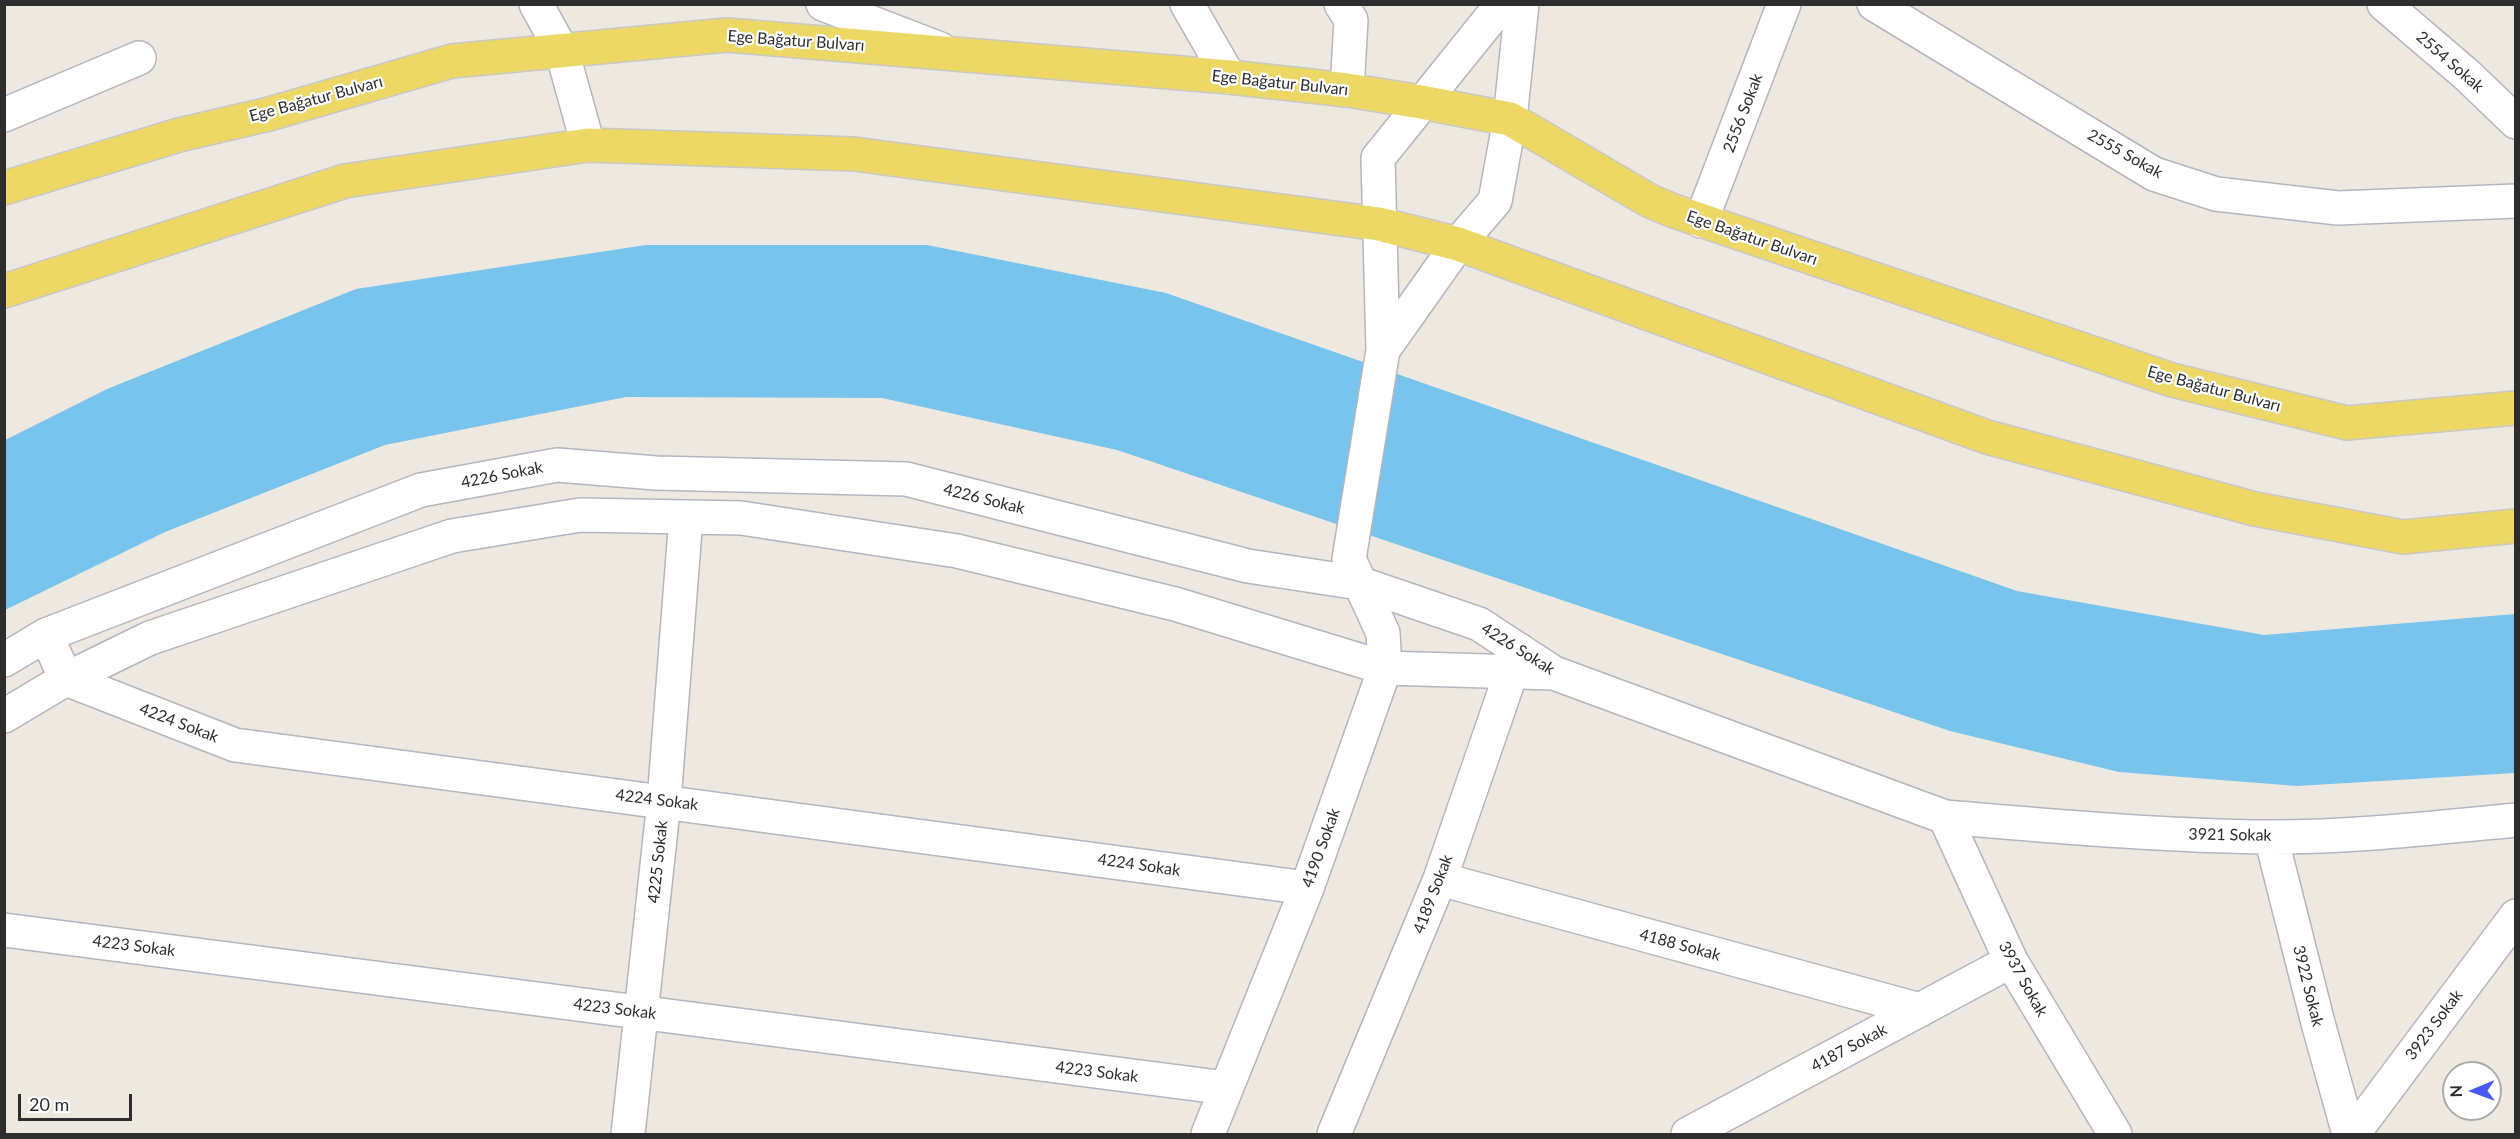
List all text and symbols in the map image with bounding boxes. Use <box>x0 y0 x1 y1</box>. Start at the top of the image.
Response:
street label: Ege Bağatur Bulvarı <box>727 27 865 55</box>
street label: 2554 Sokak <box>2412 27 2488 97</box>
street label: Ege Bağatur Bulvarı <box>1211 66 1349 100</box>
street label: 2556 Sokak <box>1719 71 1767 155</box>
street label: Ege Bağatur Bulvarı <box>247 72 385 126</box>
street label: 2555 Sokak <box>2084 125 2166 183</box>
street label: Ege Bağatur Bulvarı <box>1684 207 1820 269</box>
street label: Ege Bağatur Bulvarı <box>2145 362 2283 416</box>
street label: 4226 Sokak <box>459 458 545 492</box>
street label: 4226 Sokak <box>941 480 1027 518</box>
street label: 4226 Sokak <box>1478 619 1558 679</box>
street label: 4224 Sokak <box>137 699 221 747</box>
street label: 4224 Sokak <box>615 785 699 815</box>
street label: 4190 Sokak <box>1298 806 1344 890</box>
street label: 4225 Sokak <box>644 820 672 904</box>
street label: 3921 Sokak <box>2188 825 2272 845</box>
street label: 4224 Sokak <box>1097 850 1181 880</box>
street label: 4189 Sokak <box>1409 852 1457 936</box>
street label: 4188 Sokak <box>1637 925 1723 965</box>
street label: 4223 Sokak <box>92 931 176 961</box>
street label: 3937 Sokak <box>1994 938 2052 1020</box>
street label: 3922 Sokak <box>2289 943 2327 1029</box>
street label: 3923 Sokak <box>2401 986 2467 1064</box>
street label: 4223 Sokak <box>573 994 657 1024</box>
street label: 4187 Sokak <box>1808 1020 1890 1076</box>
street label: 4223 Sokak <box>1055 1057 1139 1087</box>
north arrow <box>2442 1061 2502 1121</box>
scale bar <box>21 1082 135 1120</box>
text: N <box>2446 1085 2465 1098</box>
text: 20 m <box>29 1093 69 1115</box>

